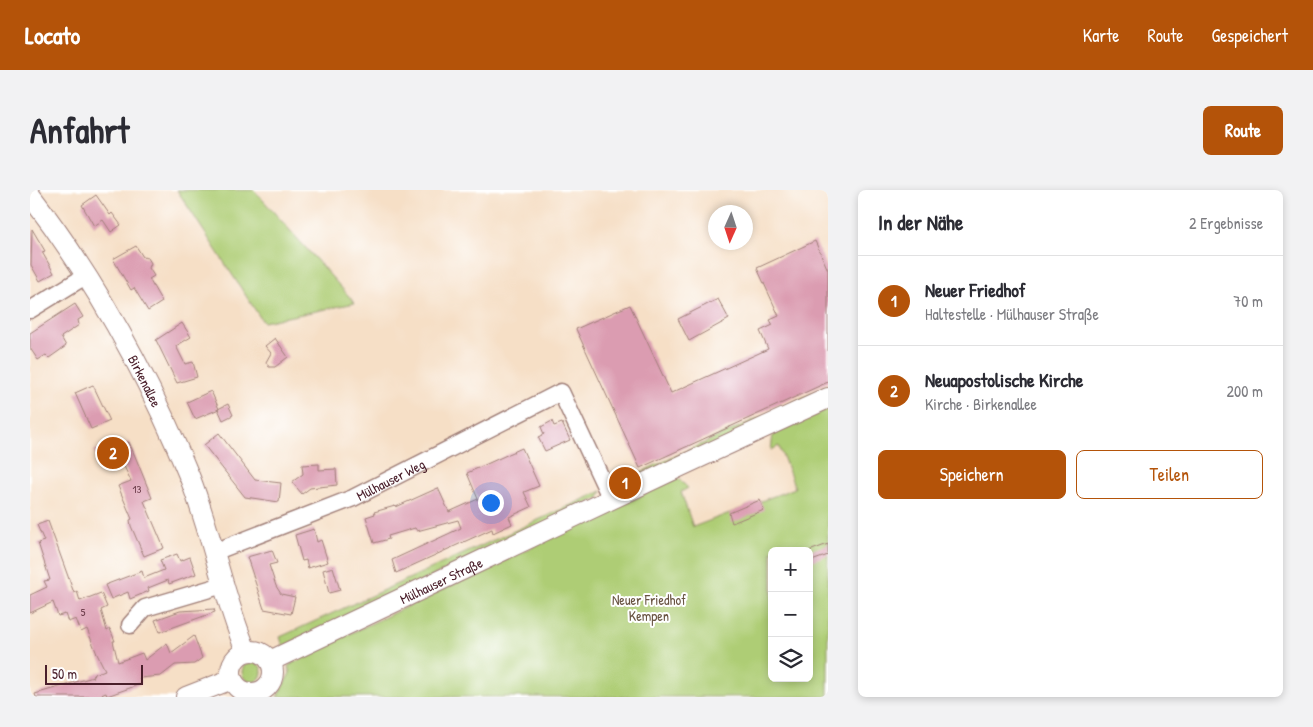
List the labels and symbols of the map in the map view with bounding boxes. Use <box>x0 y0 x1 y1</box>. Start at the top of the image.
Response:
north arrow <box>708 205 753 250</box>
street label: Birkenallee <box>124 351 167 410</box>
pin: 2 <box>97 434 129 472</box>
street label: Mülhauser Weg <box>353 454 428 504</box>
pin: 1 <box>609 464 641 502</box>
house number: 13 <box>133 482 142 496</box>
your location <box>478 490 504 516</box>
street label: Mülhauser Straße <box>396 552 486 608</box>
park label: Neuer Friedhof Kempen <box>612 590 686 626</box>
house number: 5 <box>81 605 86 619</box>
scale bar <box>45 662 142 685</box>

